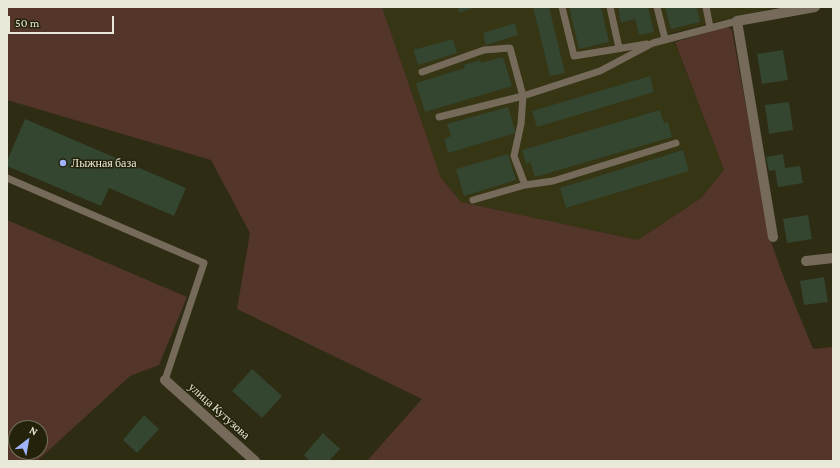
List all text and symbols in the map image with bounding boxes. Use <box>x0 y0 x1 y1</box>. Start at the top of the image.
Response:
scale bar <box>10 8 116 34</box>
text: 50 m <box>15 16 39 30</box>
place label: Лыжная база <box>71 156 137 170</box>
marker: Лыжная база <box>58 158 68 168</box>
street label: улица Кутузова <box>185 380 253 442</box>
north arrow <box>8 420 48 460</box>
text: N <box>27 423 40 438</box>

